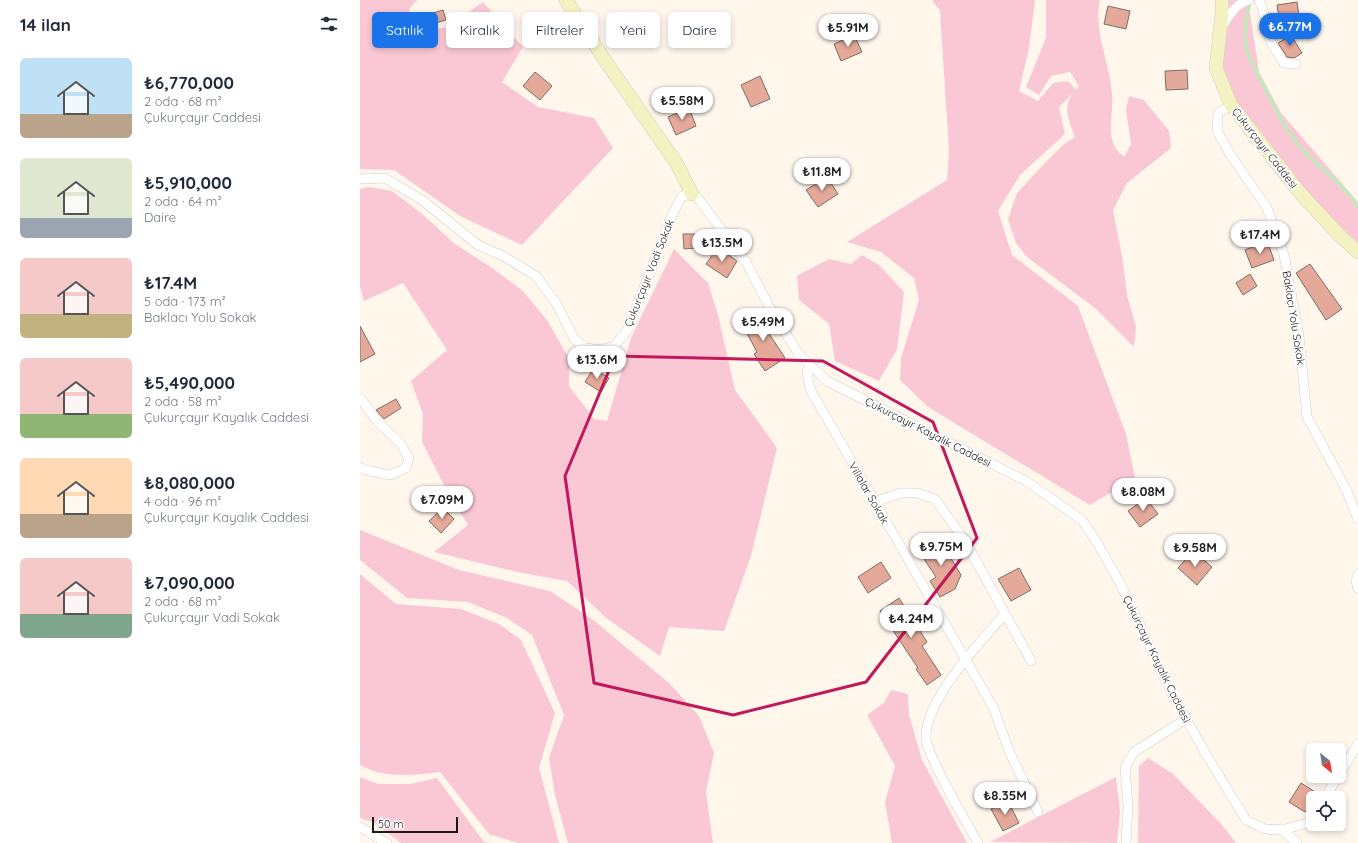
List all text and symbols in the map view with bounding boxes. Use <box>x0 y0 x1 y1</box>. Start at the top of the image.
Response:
chip: Satılık <box>372 12 438 48</box>
chip: Kiralık <box>446 12 514 48</box>
chip: Filtreler <box>522 12 598 48</box>
chip: Yeni <box>606 12 660 48</box>
chip: Daire <box>668 12 731 48</box>
icon: filters <box>318 13 340 35</box>
pin: ₺6.77M <box>1257 13 1323 47</box>
text: 14 ilan <box>20 14 71 35</box>
pin: ₺5.91M <box>815 14 881 48</box>
text: ₺6.77M <box>1268 18 1312 34</box>
text: ₺5.91M <box>827 19 869 35</box>
text: ₺6,770,000 <box>144 72 234 93</box>
icon: home <box>52 74 100 122</box>
pin: ₺5.58M <box>649 87 715 121</box>
text: ₺5.58M <box>660 92 704 108</box>
text: 2 oda · 68 m² <box>144 93 222 109</box>
street label: Çukurçayır Caddesi <box>1229 105 1301 191</box>
text: Çukurçayır Caddesi <box>144 109 261 125</box>
pin: ₺11.8M <box>789 158 855 192</box>
text: ₺11.8M <box>802 163 842 179</box>
text: ₺5,910,000 <box>144 172 232 193</box>
icon: home <box>52 174 100 222</box>
text: 2 oda · 64 m² <box>144 193 222 209</box>
text: Daire <box>144 209 176 225</box>
street label: Çukurçayır Vadi Sokak <box>621 217 677 329</box>
pin: ₺17.4M <box>1227 221 1293 255</box>
text: ₺17.4M <box>1240 226 1280 242</box>
pin: ₺13.5M <box>689 229 755 263</box>
text: ₺13.5M <box>701 234 743 250</box>
street label: Baklacı Yolu Sokak <box>1280 270 1308 366</box>
text: ₺17.4M <box>144 272 197 293</box>
icon: home <box>52 274 100 322</box>
text: 5 oda · 173 m² <box>144 293 226 309</box>
pin: ₺5.49M <box>730 308 796 342</box>
text: Baklacı Yolu Sokak <box>144 309 257 325</box>
text: ₺5.49M <box>741 313 785 329</box>
pin: ₺13.6M <box>564 346 630 380</box>
text: ₺13.6M <box>576 351 618 367</box>
text: ₺5,490,000 <box>144 372 235 393</box>
icon: home <box>52 374 100 422</box>
text: 2 oda · 58 m² <box>144 393 222 409</box>
street label: Çukurçayır Kayalık Caddesi <box>863 394 993 470</box>
text: Çukurçayır Kayalık Caddesi <box>144 409 309 425</box>
street label: Villalar Sokak <box>846 460 892 526</box>
text: ₺8,080,000 <box>144 472 235 493</box>
icon: home <box>52 474 100 522</box>
pin: ₺8.08M <box>1110 478 1176 512</box>
text: ₺8.08M <box>1121 483 1165 499</box>
pin: ₺7.09M <box>409 486 475 520</box>
text: ₺7.09M <box>420 491 464 507</box>
text: 4 oda · 96 m² <box>144 493 221 509</box>
text: Çukurçayır Kayalık Caddesi <box>144 509 309 525</box>
pin: ₺9.75M <box>908 533 974 567</box>
pin: ₺9.58M <box>1162 534 1228 568</box>
text: ₺9.75M <box>919 538 963 554</box>
text: ₺9.58M <box>1173 539 1217 555</box>
text: ₺7,090,000 <box>144 572 235 593</box>
icon: home <box>52 574 100 622</box>
text: 2 oda · 68 m² <box>144 593 222 609</box>
street label: Çukurçayır Kayalık Caddesi <box>1120 593 1194 725</box>
pin: ₺4.24M <box>878 605 944 639</box>
text: Çukurçayır Vadi Sokak <box>144 609 280 625</box>
text: ₺4.24M <box>889 610 933 626</box>
north arrow <box>1306 743 1346 783</box>
map controls <box>1306 743 1346 831</box>
pin: ₺8.35M <box>972 782 1038 816</box>
text: ₺8.35M <box>983 787 1027 803</box>
button: locate <box>1306 791 1346 831</box>
scale bar <box>372 815 458 834</box>
text: 50 m <box>378 817 404 831</box>

